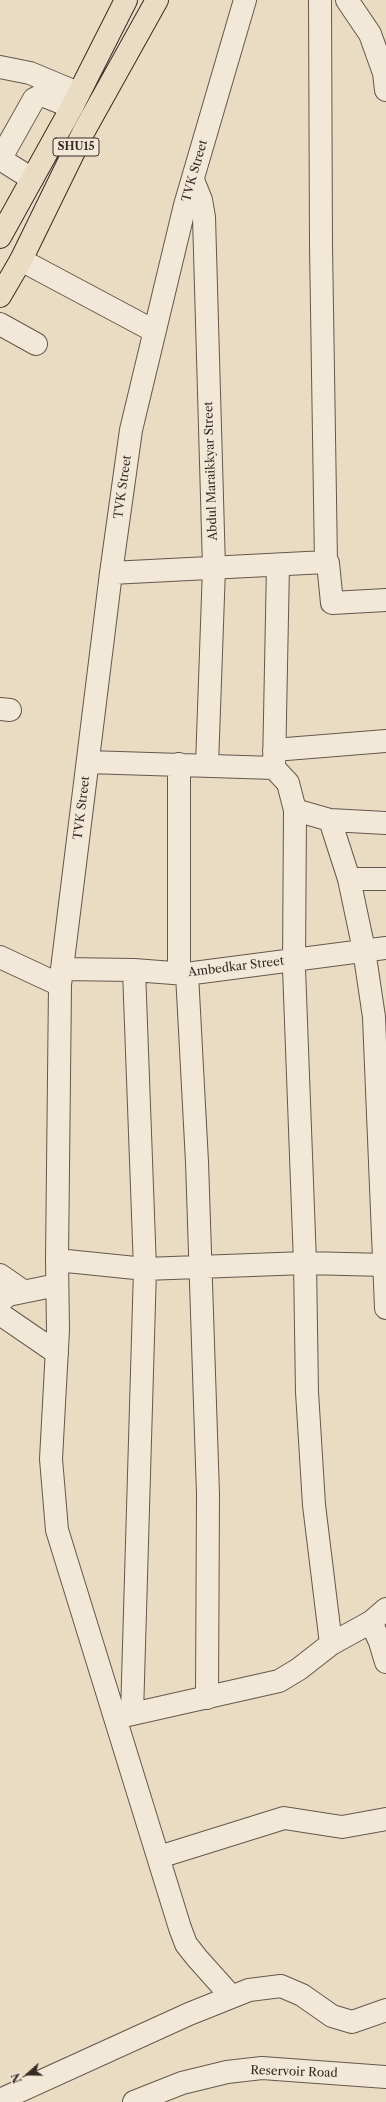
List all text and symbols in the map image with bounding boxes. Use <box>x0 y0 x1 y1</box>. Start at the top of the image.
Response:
road number: SHU15 <box>53 138 99 156</box>
street label: TVK Street <box>179 138 211 204</box>
street label: Abdul Maraikkyar Street <box>201 401 221 541</box>
street label: TVK Street <box>111 454 135 520</box>
street label: TVK Street <box>71 775 93 841</box>
street label: Ambedkar Street <box>187 954 285 980</box>
north arrow <box>8 2054 48 2094</box>
street label: Reservoir Road <box>250 2063 338 2081</box>
text: N <box>9 2071 25 2085</box>

